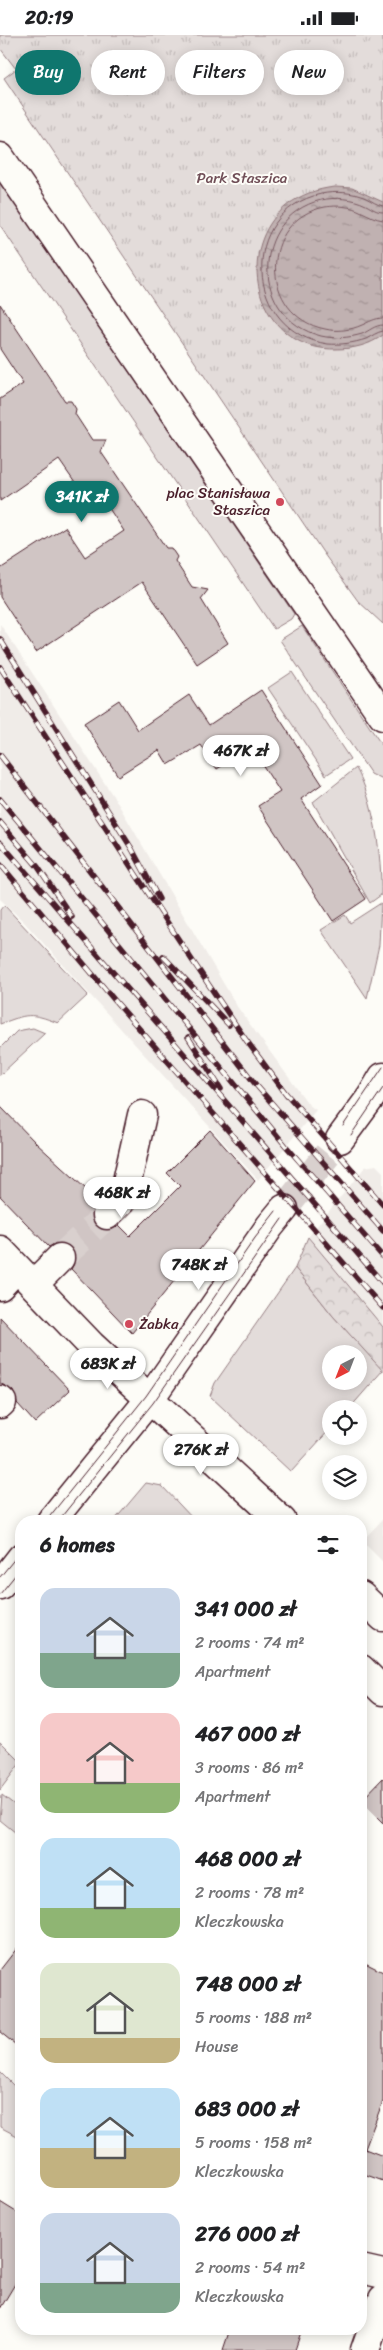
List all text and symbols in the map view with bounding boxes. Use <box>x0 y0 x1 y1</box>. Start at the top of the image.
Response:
text: 20:19 <box>25 1 74 34</box>
chip: Buy <box>15 50 81 95</box>
chip: Rent <box>91 50 165 95</box>
chip: Filters <box>175 50 264 95</box>
chip: New <box>274 50 344 95</box>
park label: Park Staszica <box>197 165 288 191</box>
place label: plac Stanisława Staszica <box>166 480 270 523</box>
pin: 341K zł <box>36 481 128 523</box>
text: 341K zł <box>56 482 108 511</box>
marker: plac Stanisława Staszica <box>274 496 286 508</box>
pin: 467K zł <box>195 735 287 777</box>
text: 467K zł <box>214 736 268 765</box>
pin: 468K zł <box>76 1177 168 1219</box>
text: 468K zł <box>94 1178 150 1207</box>
pin: 748K zł <box>153 1249 245 1291</box>
text: 748K zł <box>171 1250 227 1279</box>
place label: Żabka <box>139 1311 179 1337</box>
marker: Żabka <box>123 1318 135 1330</box>
north arrow <box>322 1345 368 1390</box>
map controls <box>322 1345 367 1500</box>
pin: 683K zł <box>62 1347 154 1390</box>
text: 683K zł <box>81 1349 135 1378</box>
button: locate <box>322 1400 367 1445</box>
pin: 276K zł <box>155 1433 247 1476</box>
text: 276K zł <box>174 1435 228 1464</box>
button: layers <box>322 1455 367 1500</box>
text: 6 homes <box>40 1526 115 1564</box>
icon: filters <box>314 1531 342 1559</box>
text: 341 000 zł <box>195 1590 296 1628</box>
icon: home <box>80 1608 140 1668</box>
text: 2 rooms · 74 m² <box>195 1628 305 1657</box>
text: Apartment <box>195 1657 271 1686</box>
text: 467 000 zł <box>195 1715 300 1753</box>
icon: home <box>80 1733 140 1793</box>
text: 3 rooms · 86 m² <box>195 1753 304 1782</box>
text: Apartment <box>195 1782 271 1811</box>
text: 468 000 zł <box>195 1840 300 1878</box>
icon: home <box>80 1858 140 1918</box>
text: 2 rooms · 78 m² <box>195 1878 304 1907</box>
text: Kleczkowska <box>195 1907 284 1936</box>
text: 748 000 zł <box>195 1965 300 2003</box>
icon: home <box>80 1983 140 2043</box>
text: 5 rooms · 188 m² <box>195 2003 312 2032</box>
text: House <box>195 2032 238 2061</box>
text: 683 000 zł <box>195 2090 299 2128</box>
icon: home <box>80 2108 140 2168</box>
text: 5 rooms · 158 m² <box>195 2128 312 2157</box>
text: Kleczkowska <box>195 2157 284 2186</box>
text: 276 000 zł <box>195 2215 299 2253</box>
icon: home <box>80 2233 140 2293</box>
text: 2 rooms · 54 m² <box>195 2253 305 2282</box>
text: Kleczkowska <box>195 2282 284 2311</box>

